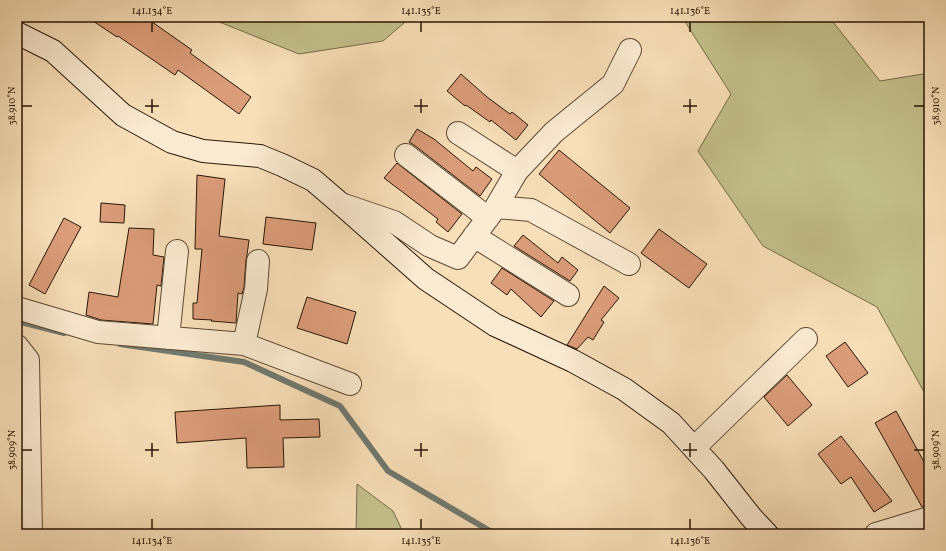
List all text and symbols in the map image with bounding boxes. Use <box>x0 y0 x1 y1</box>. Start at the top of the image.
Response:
text: 141.134°E <box>132 4 172 18</box>
text: 141.135°E <box>401 4 441 18</box>
text: 141.136°E <box>670 4 710 18</box>
text: 38.910°N <box>5 86 19 125</box>
text: 38.910°N <box>929 86 943 125</box>
text: 38.909°N <box>5 429 19 470</box>
text: 38.909°N <box>929 429 943 470</box>
text: 141.134°E <box>132 534 172 548</box>
text: 141.135°E <box>401 534 441 548</box>
text: 141.136°E <box>670 534 710 548</box>

